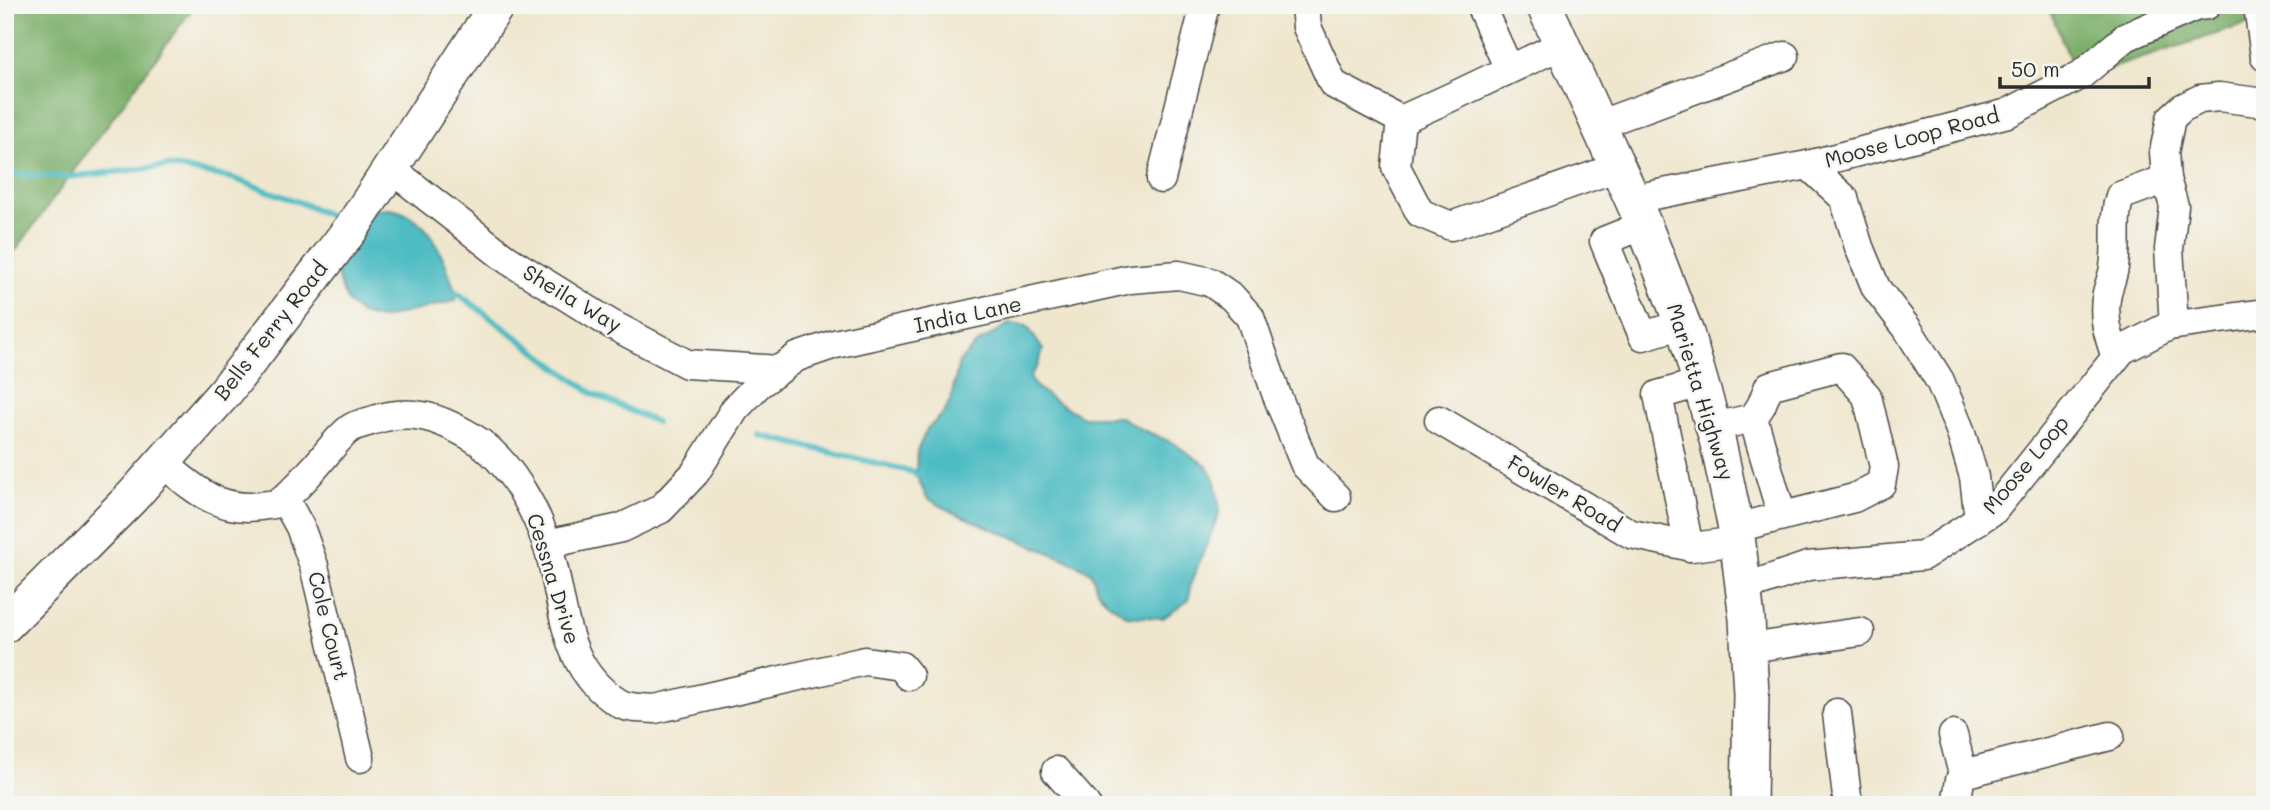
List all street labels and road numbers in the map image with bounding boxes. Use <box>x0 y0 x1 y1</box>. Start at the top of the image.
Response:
street label: Moose Loop Road <box>1821 100 2002 173</box>
street label: Bells Ferry Road <box>207 255 333 405</box>
street label: Sheila Way <box>518 258 627 338</box>
street label: India Lane <box>912 289 1024 338</box>
street label: Marietta Highway <box>1662 300 1741 483</box>
street label: Moose Loop <box>1976 409 2074 519</box>
street label: Fowler Road <box>1503 448 1627 537</box>
street label: Cessna Drive <box>522 510 587 647</box>
street label: Cole Court <box>303 568 356 683</box>

